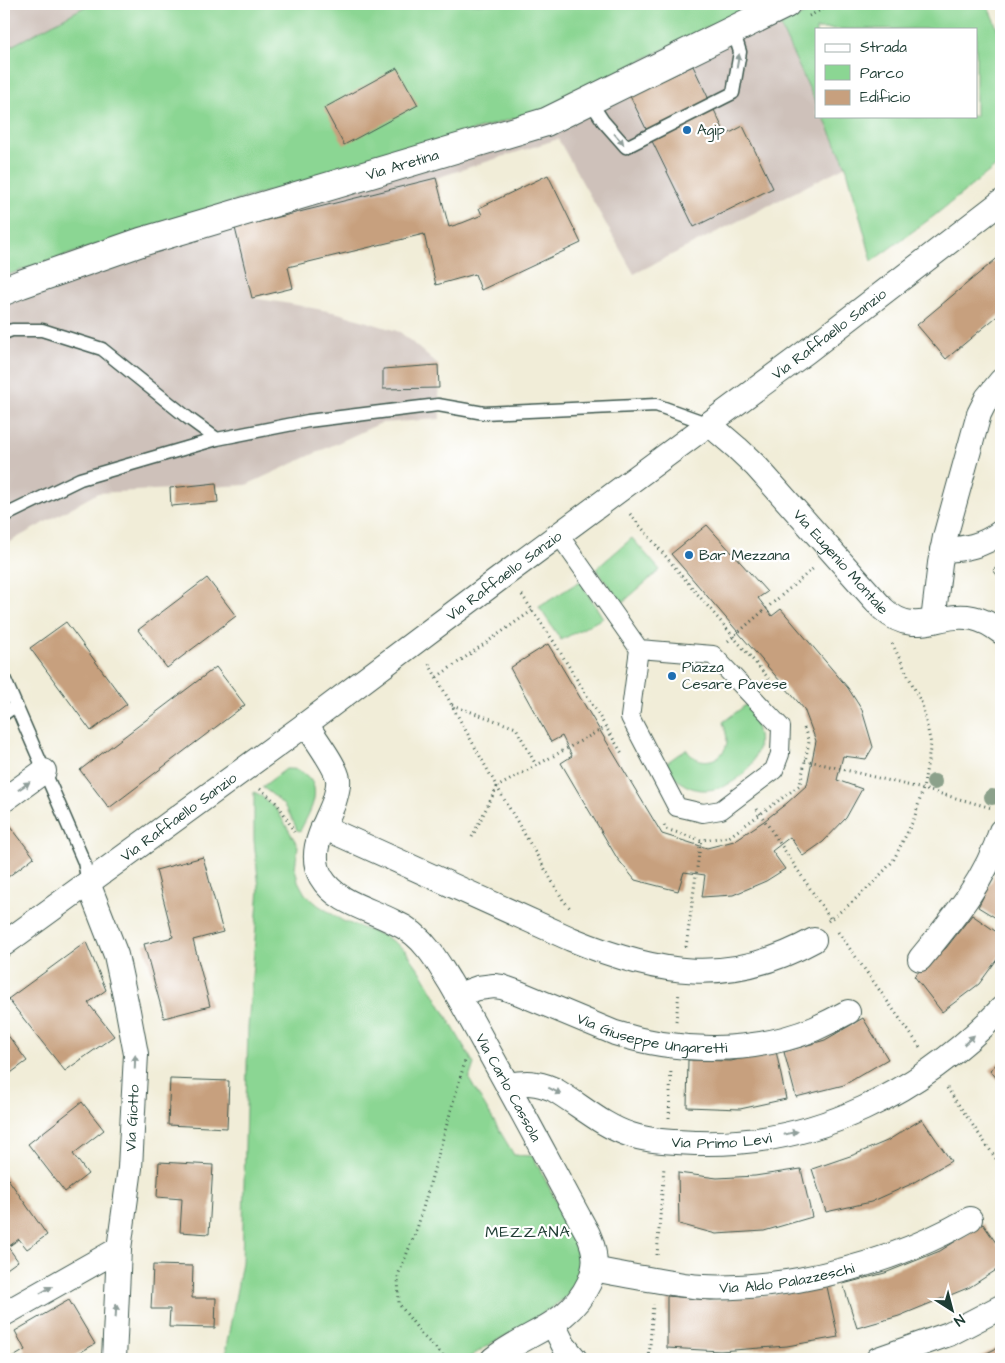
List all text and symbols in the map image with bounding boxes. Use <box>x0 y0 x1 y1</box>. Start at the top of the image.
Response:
legend <box>815 28 978 118</box>
text: Strada <box>860 37 907 58</box>
one-way arrow <box>735 53 743 69</box>
text: Parco <box>860 63 904 84</box>
text: Edificio <box>860 87 911 108</box>
place label: Agip <box>697 120 725 142</box>
marker: Agip <box>681 124 693 136</box>
one-way arrow <box>614 133 625 146</box>
street label: Via Aretina <box>364 144 442 186</box>
street label: Via Raffaello Sanzio <box>767 283 891 385</box>
street label: Via Eugenio Montale <box>788 505 893 619</box>
street label: Via Raffaello Sanzio <box>442 526 567 626</box>
place label: Bar Mezzana <box>699 545 790 566</box>
marker: Bar Mezzana <box>683 549 695 561</box>
place label: Piazza Cesare Pavese <box>682 657 787 695</box>
marker: Piazza Cesare Pavese <box>666 670 678 682</box>
street label: Via Raffaello Sanzio <box>116 767 242 867</box>
one-way arrow <box>17 780 30 791</box>
street label: Via Giuseppe Ungaretti <box>573 1008 729 1059</box>
street label: Via Carlo Cassola <box>470 1030 546 1146</box>
one-way arrow <box>963 1035 975 1046</box>
one-way arrow <box>132 1053 140 1069</box>
street label: Via Giotto <box>120 1083 145 1152</box>
one-way arrow <box>548 1087 562 1095</box>
street label: Via Primo Levi <box>671 1128 774 1154</box>
one-way arrow <box>784 1129 799 1137</box>
district label: MEZZANA <box>485 1221 571 1243</box>
street label: Via Aldo Palazzeschi <box>719 1257 857 1299</box>
one-way arrow <box>39 1286 53 1294</box>
north arrow <box>928 1286 978 1336</box>
one-way arrow <box>112 1302 120 1318</box>
text: N <box>949 1309 968 1331</box>

